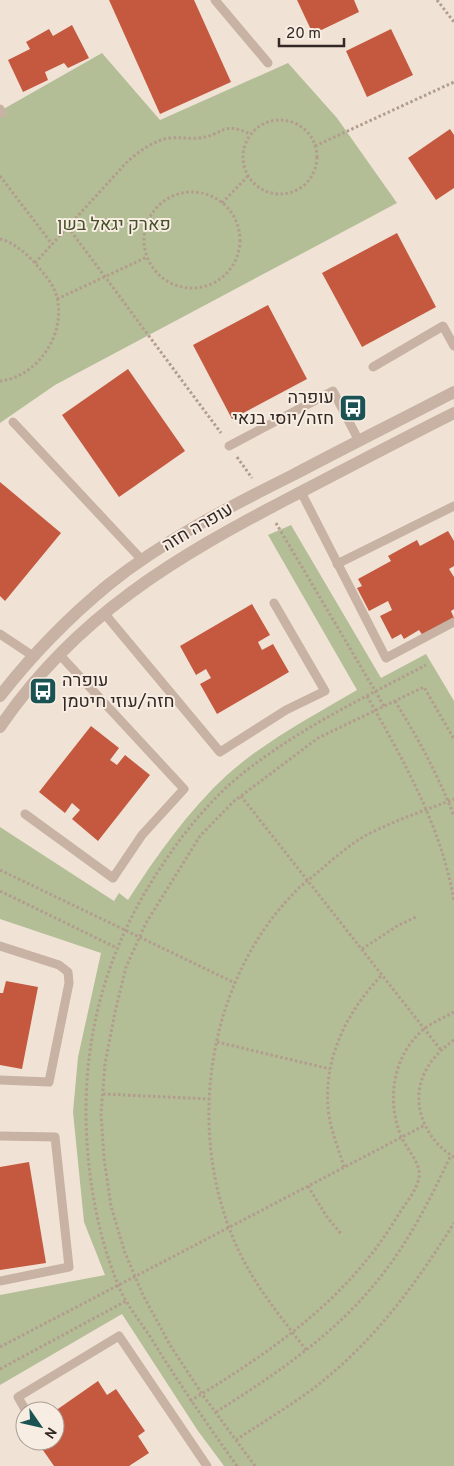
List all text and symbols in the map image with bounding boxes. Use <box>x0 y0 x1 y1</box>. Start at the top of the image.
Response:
scale bar <box>279 15 344 47</box>
text: 20 m <box>286 25 321 44</box>
park label: פארק יגאל בשן <box>57 214 171 237</box>
place label: עופרה חזה/יוסי בנאי <box>232 387 334 431</box>
bus stop icon: עופרה חזה/יוסי בנאי <box>338 393 368 423</box>
street label: עופרה חזה <box>158 498 238 558</box>
place label: עופרה חזה/עוזי חיטמן <box>62 670 175 714</box>
bus stop icon: עופרה חזה/עוזי חיטמן <box>28 676 58 706</box>
north arrow <box>15 1401 65 1451</box>
text: N <box>40 1424 59 1441</box>

